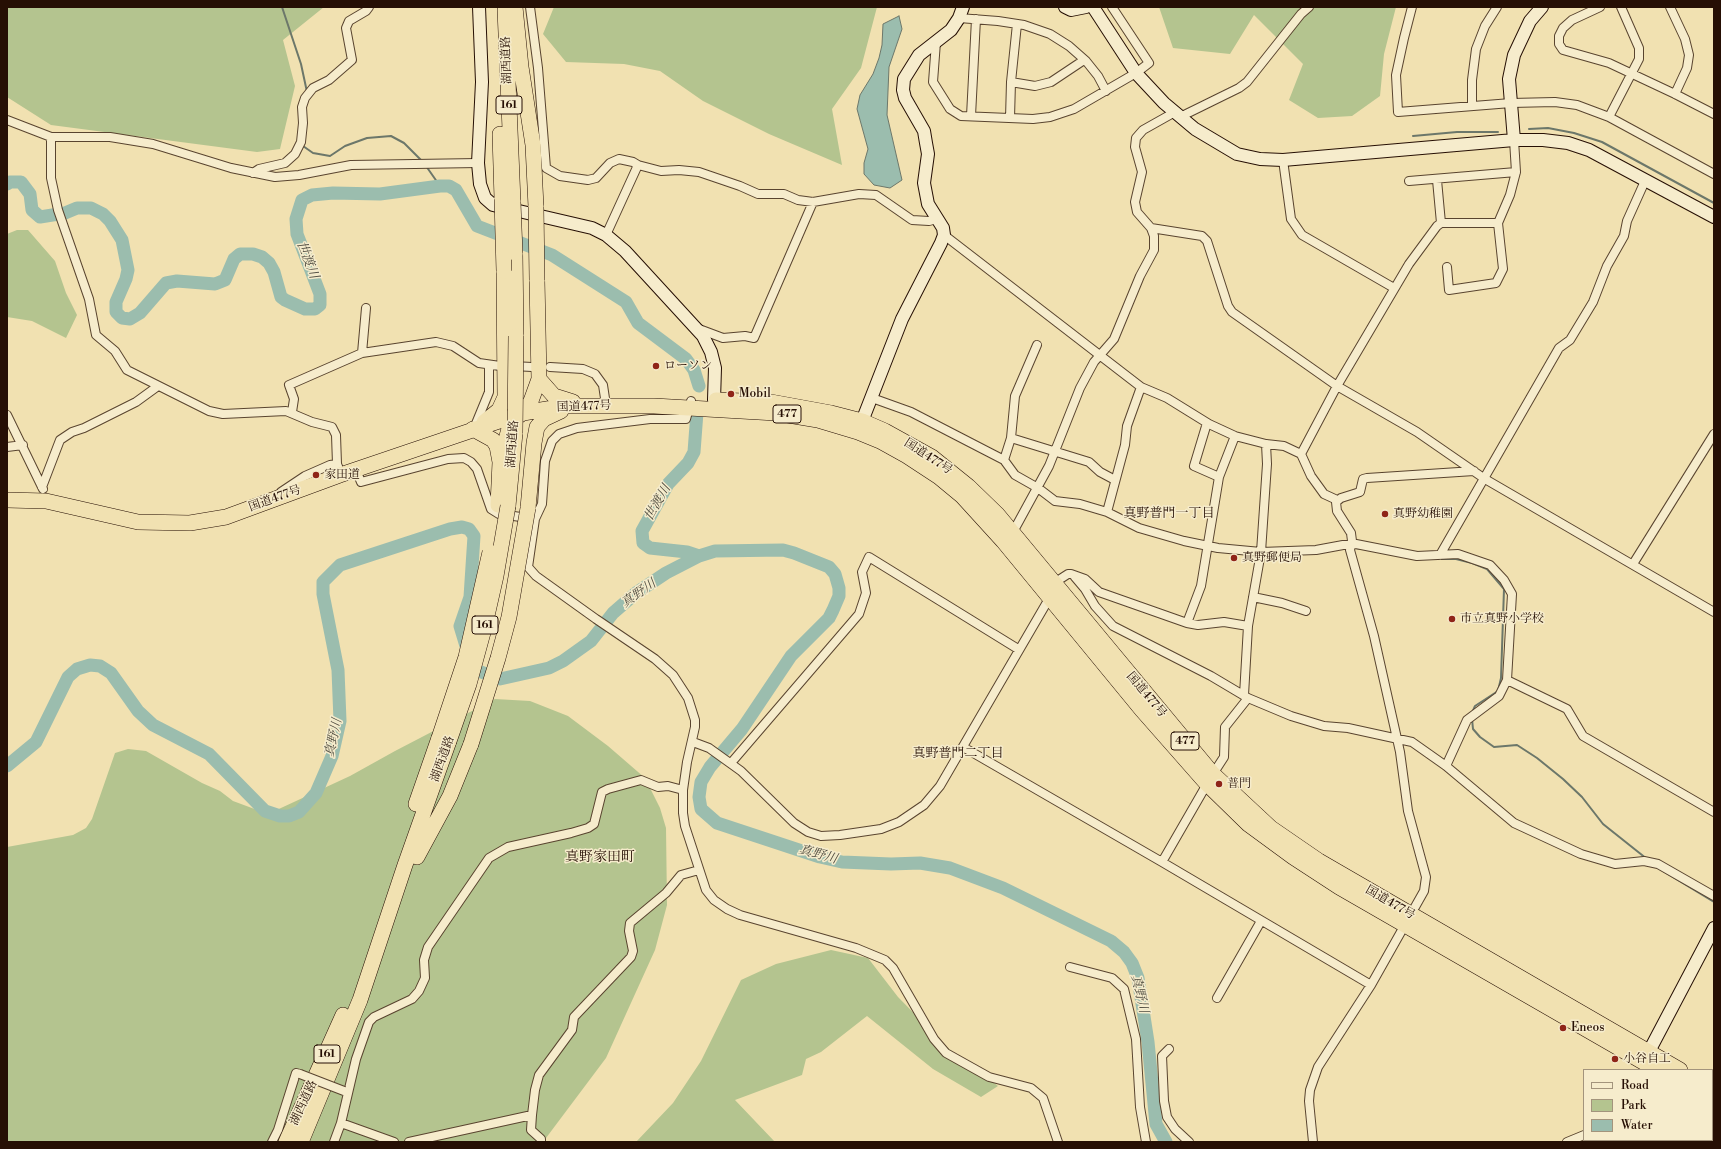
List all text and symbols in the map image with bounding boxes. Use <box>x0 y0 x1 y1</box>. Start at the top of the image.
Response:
street label: 湖西道路 <box>499 36 515 84</box>
road number: 161 <box>496 96 522 114</box>
water label: 世渡川 <box>293 239 321 281</box>
place label: ローソン <box>664 359 712 373</box>
marker: ローソン <box>651 361 661 371</box>
place label: Mobil <box>739 387 771 401</box>
marker: Mobil <box>726 389 736 399</box>
street label: 国道477号 <box>556 399 612 415</box>
road number: 477 <box>773 405 801 423</box>
street label: 湖西道路 <box>504 420 522 468</box>
street label: 国道477号 <box>901 436 955 478</box>
place label: 家田道 <box>324 468 360 482</box>
marker: 家田道 <box>311 470 321 480</box>
water label: 世渡川 <box>641 482 675 524</box>
street label: 国道477号 <box>247 483 303 515</box>
district label: 真野普門一丁目 <box>1124 506 1214 522</box>
place label: 真野幼稚園 <box>1393 507 1453 521</box>
marker: 真野幼稚園 <box>1380 509 1390 519</box>
place label: 真野郵便局 <box>1242 551 1302 565</box>
marker: 真野郵便局 <box>1229 553 1239 563</box>
water label: 真野川 <box>619 576 659 612</box>
place label: 市立真野小学校 <box>1460 612 1544 626</box>
marker: 市立真野小学校 <box>1447 614 1457 624</box>
road number: 161 <box>472 616 498 634</box>
street label: 国道477号 <box>1123 669 1169 721</box>
water label: 真野川 <box>322 717 346 759</box>
road number: 477 <box>1171 732 1199 750</box>
street label: 湖西道路 <box>428 734 458 784</box>
district label: 真野普門二丁目 <box>913 746 1003 762</box>
place label: 普門 <box>1227 777 1251 791</box>
marker: 普門 <box>1214 779 1224 789</box>
water label: 真野川 <box>797 842 839 868</box>
district label: 真野家田町 <box>565 850 635 866</box>
street label: 国道477号 <box>1363 883 1417 923</box>
water label: 真野川 <box>1127 973 1151 1015</box>
place label: Eneos <box>1571 1021 1605 1035</box>
marker: Eneos <box>1558 1023 1568 1033</box>
road number: 161 <box>314 1045 340 1063</box>
place label: 小谷自工 <box>1623 1052 1671 1066</box>
marker: 小谷自工 <box>1610 1054 1620 1064</box>
legend <box>1583 1069 1713 1141</box>
street label: 湖西道路 <box>287 1078 321 1128</box>
text: Road <box>1621 1078 1649 1093</box>
text: Park <box>1621 1098 1646 1113</box>
text: Water <box>1621 1118 1653 1133</box>

